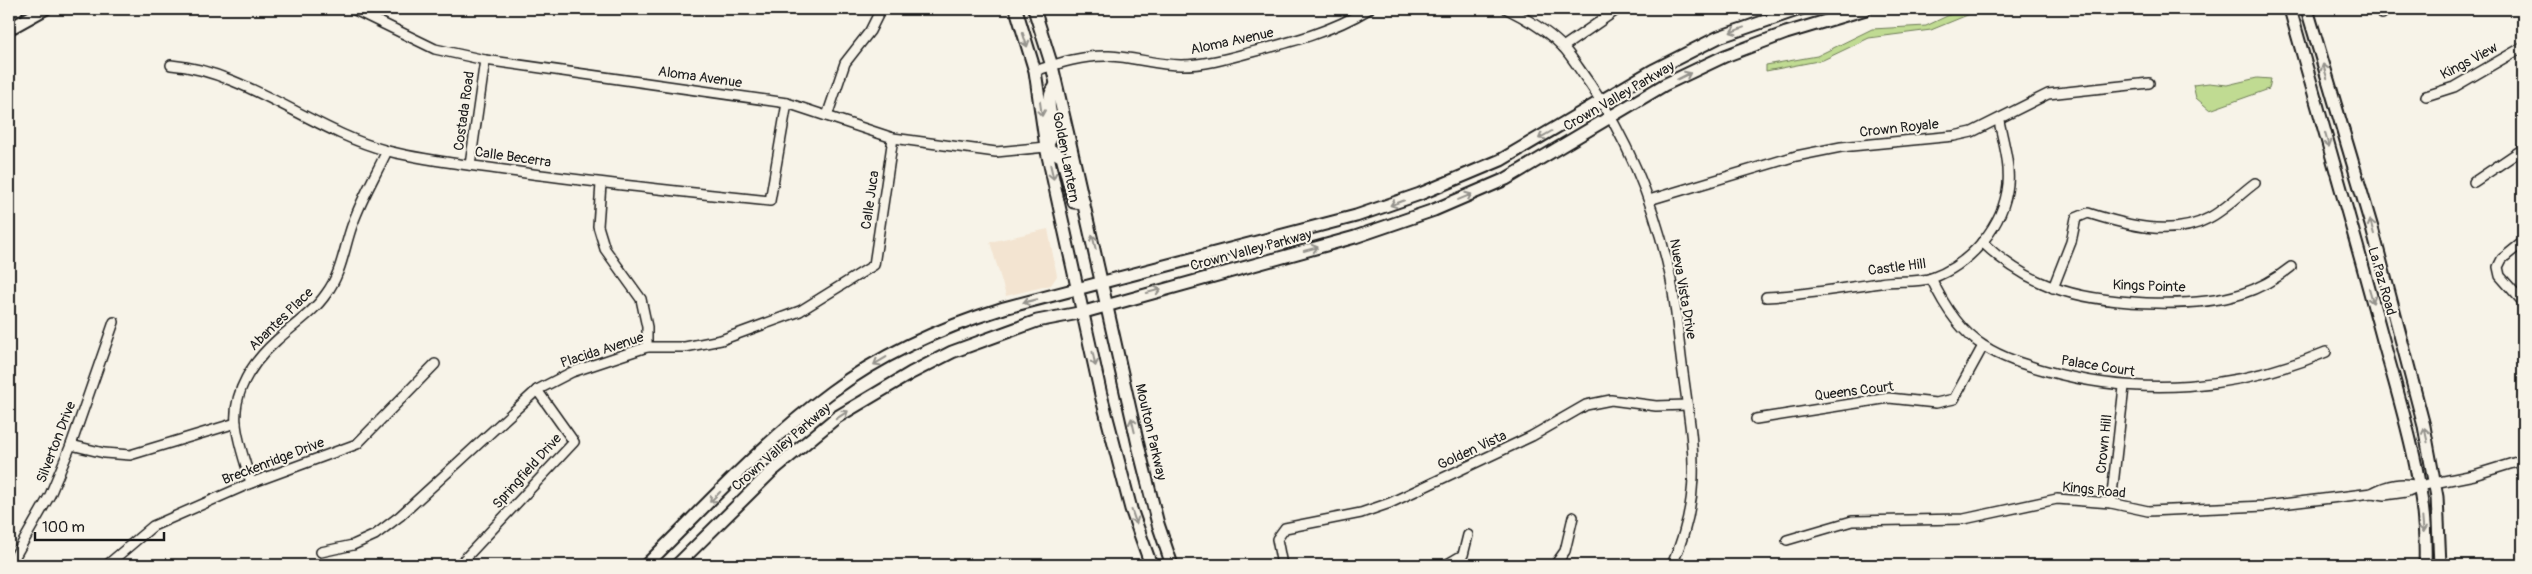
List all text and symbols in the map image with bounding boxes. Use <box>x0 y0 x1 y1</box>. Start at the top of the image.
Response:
street label: Aloma Avenue <box>1189 24 1275 58</box>
one-way arrow <box>1730 26 1745 35</box>
one-way arrow <box>1021 32 1031 48</box>
street label: Kings View <box>2438 39 2501 83</box>
street label: Crown Valley Parkway <box>1561 57 1677 135</box>
street label: Aloma Avenue <box>657 63 743 91</box>
one-way arrow <box>2320 63 2330 79</box>
street label: Costada Road <box>450 70 478 152</box>
one-way arrow <box>1676 71 1691 80</box>
one-way arrow <box>1036 101 1046 117</box>
street label: Golden Lantern <box>1049 110 1083 204</box>
street label: Crown Royale <box>1859 115 1940 141</box>
one-way arrow <box>1538 131 1552 141</box>
one-way arrow <box>2322 132 2332 148</box>
street label: Calle Becerra <box>474 143 552 171</box>
one-way arrow <box>1048 163 1057 179</box>
street label: Calle Juca <box>857 170 883 230</box>
one-way arrow <box>1457 192 1472 201</box>
one-way arrow <box>1390 199 1405 208</box>
one-way arrow <box>2366 219 2376 235</box>
street label: Crown Valley Parkway <box>1188 226 1314 274</box>
one-way arrow <box>1089 235 1098 251</box>
street label: Nueva Vista Drive <box>1666 238 1700 341</box>
one-way arrow <box>1303 243 1319 253</box>
street label: La Paz Road <box>2364 245 2400 317</box>
street label: Castle Hill <box>1867 255 1927 279</box>
street label: Kings Pointe <box>2112 276 2186 296</box>
street label: Abantes Place <box>245 284 317 354</box>
one-way arrow <box>1146 286 1162 296</box>
one-way arrow <box>2367 288 2376 304</box>
one-way arrow <box>1023 297 1039 306</box>
street label: Placida Avenue <box>558 329 646 371</box>
one-way arrow <box>1090 351 1099 367</box>
street label: Palace Court <box>2060 352 2136 380</box>
one-way arrow <box>873 356 887 366</box>
street label: Queens Court <box>1813 378 1895 404</box>
street label: Moulton Parkway <box>1132 382 1170 482</box>
street label: Silverton Drive <box>33 399 79 485</box>
street label: Crown Valley Parkway <box>728 400 834 494</box>
one-way arrow <box>834 409 848 419</box>
street label: Crown Hill <box>2092 414 2116 474</box>
one-way arrow <box>1128 417 1137 433</box>
street label: Golden Vista <box>1435 427 1509 473</box>
one-way arrow <box>2421 427 2430 443</box>
street label: Springfield Drive <box>489 430 565 512</box>
street label: Breckenridge Drive <box>219 434 327 488</box>
street label: Kings Road <box>2061 478 2127 502</box>
one-way arrow <box>708 491 721 503</box>
scale bar <box>35 509 164 541</box>
one-way arrow <box>1130 509 1139 524</box>
one-way arrow <box>2419 517 2428 533</box>
text: 100 m <box>42 518 85 537</box>

